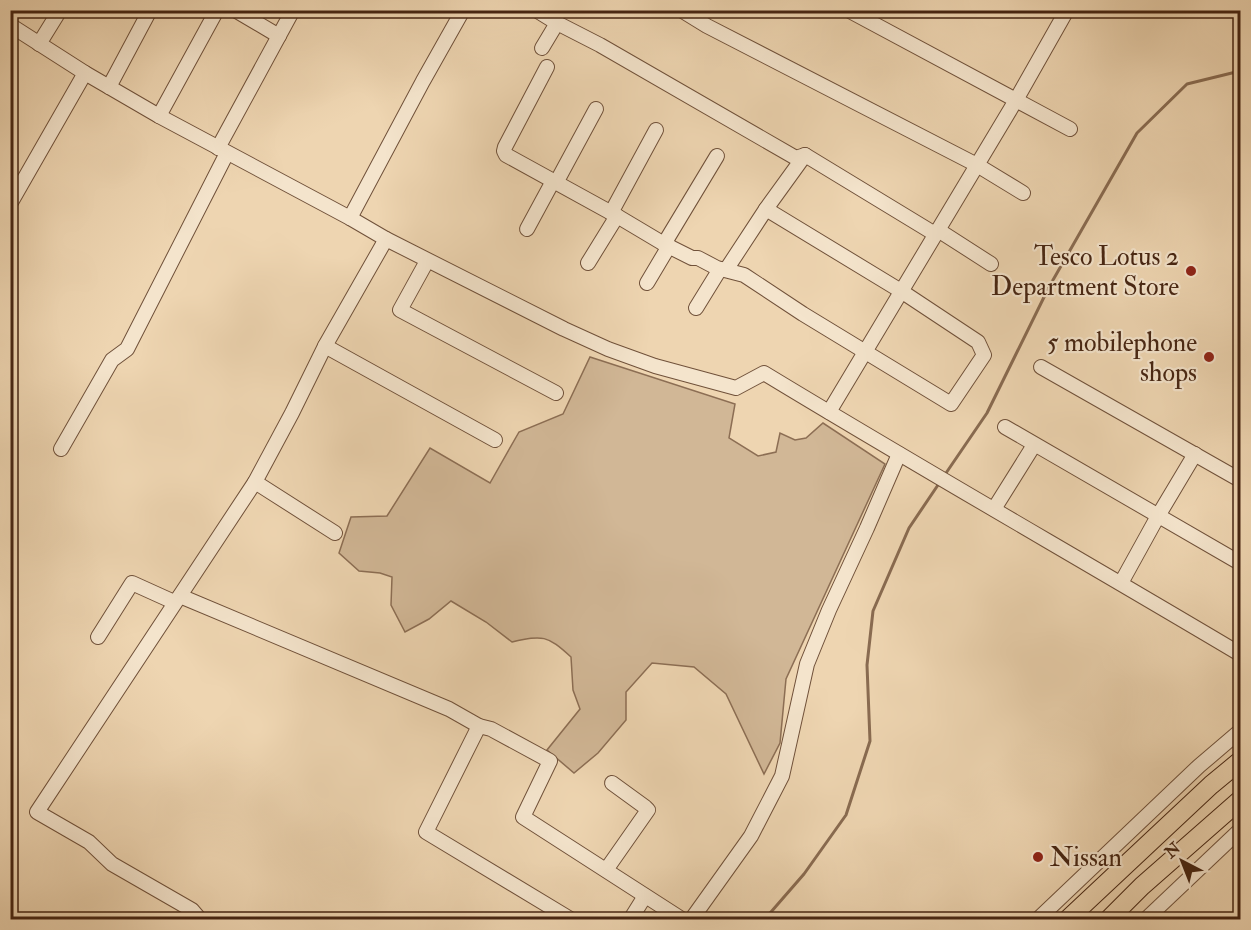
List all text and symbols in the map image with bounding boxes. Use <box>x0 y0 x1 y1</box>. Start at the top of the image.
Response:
place label: Tesco Lotus 2 Department Store <box>991 241 1179 304</box>
marker: Tesco Lotus 2 Department Store <box>1184 264 1198 278</box>
place label: 5 mobilephone shops <box>1047 327 1197 390</box>
marker: 5 mobilephone shops <box>1202 350 1216 364</box>
north arrow <box>1152 831 1212 891</box>
text: N <box>1160 838 1185 863</box>
place label: Nissan <box>1050 842 1122 874</box>
marker: Nissan <box>1031 850 1045 864</box>

